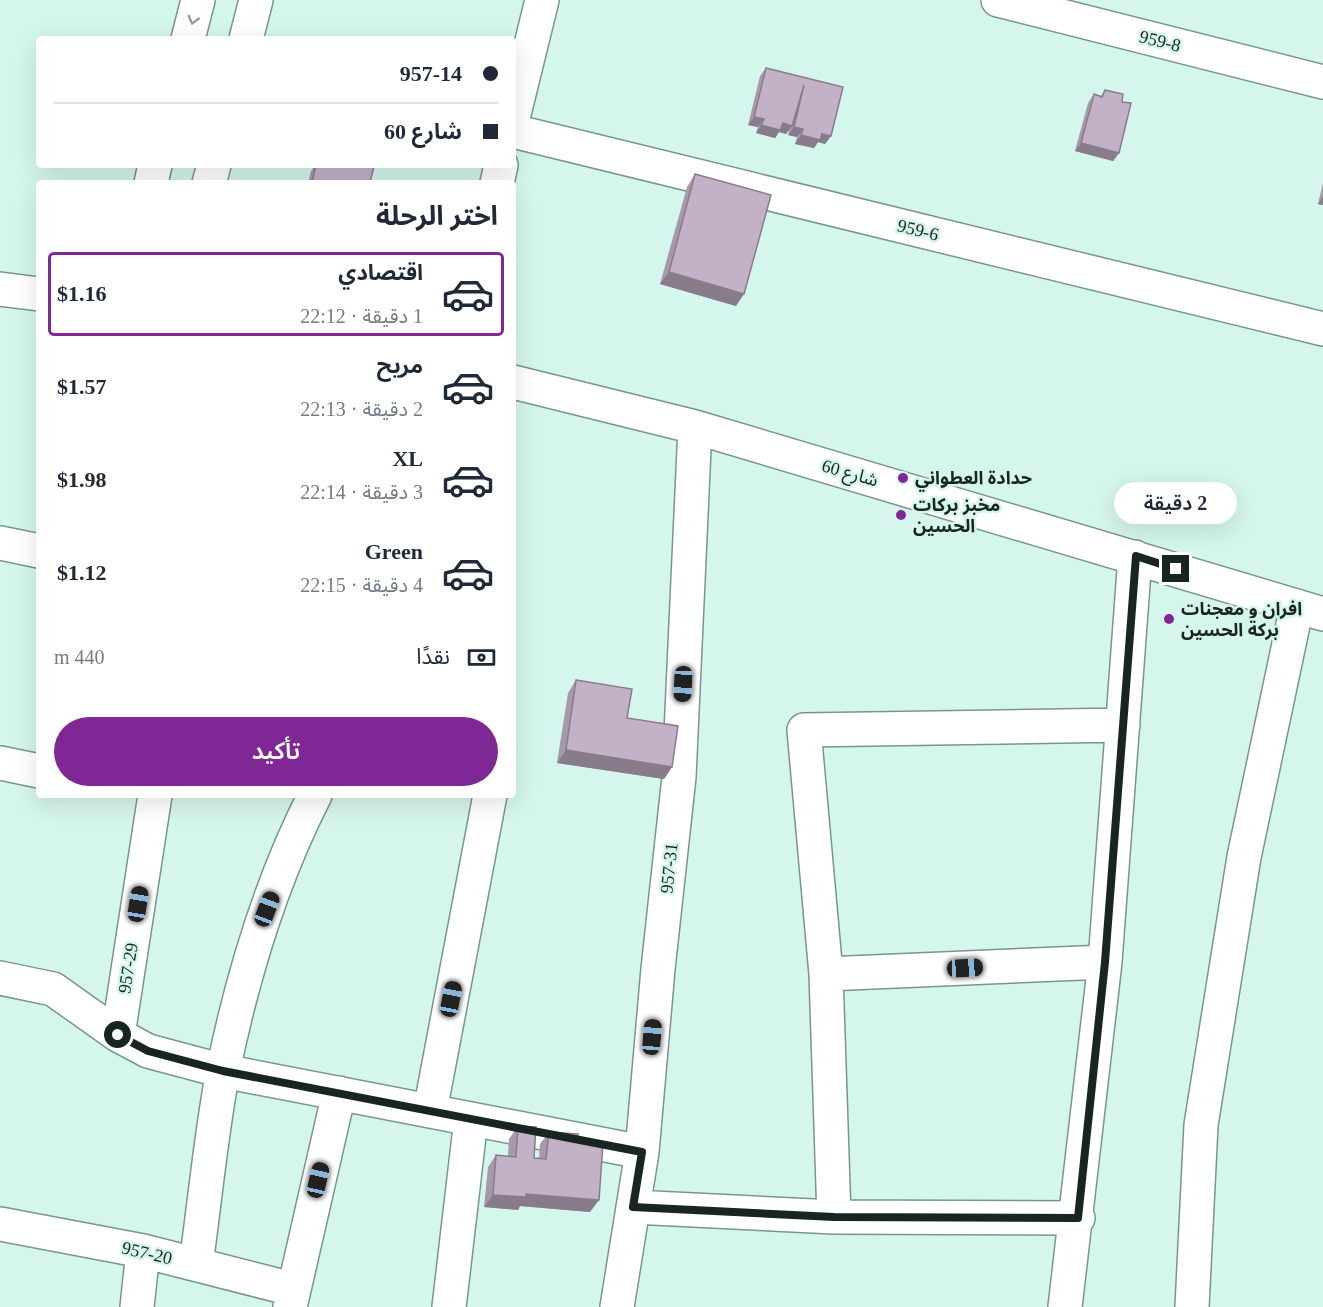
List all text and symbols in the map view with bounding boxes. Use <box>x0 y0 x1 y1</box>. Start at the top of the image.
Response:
one-way arrow <box>188 14 200 24</box>
street label: 959-8 <box>1137 26 1183 56</box>
text: 957-14 <box>400 61 462 86</box>
text: شارع 60 <box>384 119 462 144</box>
text: اختر الرحلة <box>376 201 498 231</box>
street label: 959-6 <box>895 215 941 245</box>
text: اقتصادي <box>338 260 423 285</box>
icon: car <box>441 267 495 321</box>
text: $1.16 <box>57 281 107 306</box>
text: 1 دقيقة · 22:12 <box>300 305 423 327</box>
text: مريح <box>377 353 423 378</box>
icon: car <box>441 360 495 414</box>
text: $1.57 <box>57 374 107 399</box>
text: 2 دقيقة · 22:13 <box>300 398 423 420</box>
text: XL <box>392 446 423 471</box>
icon: car <box>441 453 495 507</box>
street label: شارع 60 <box>818 455 880 494</box>
text: $1.98 <box>57 467 107 492</box>
place label: حدادة العطواني <box>915 468 1032 492</box>
marker: حدادة العطواني <box>896 471 910 485</box>
text: 3 دقيقة · 22:14 <box>300 481 423 503</box>
callout: 2 دقيقة <box>1114 482 1238 524</box>
text: 2 دقيقة <box>1144 492 1207 514</box>
place label: مخبز بركات الحسين <box>913 495 1000 536</box>
marker: مخبز بركات الحسين <box>894 508 908 522</box>
text: Green <box>365 539 423 564</box>
icon: car <box>441 546 495 600</box>
route end <box>1162 555 1189 582</box>
text: $1.12 <box>57 560 107 585</box>
text: 4 دقيقة · 22:15 <box>300 574 423 596</box>
place label: افران و معجنات بركة الحسين <box>1181 599 1302 641</box>
marker: افران و معجنات بركة الحسين <box>1162 612 1176 626</box>
icon: cash <box>465 641 498 674</box>
text: نقدًا <box>416 644 450 669</box>
text: 440 m <box>54 646 105 668</box>
car <box>673 666 693 702</box>
button: تأكيد <box>54 717 498 786</box>
street label: 957-31 <box>656 842 682 894</box>
car <box>126 885 150 923</box>
car <box>252 889 282 929</box>
street label: 957-29 <box>114 941 142 995</box>
car <box>947 958 983 978</box>
car <box>439 980 463 1018</box>
car <box>641 1018 663 1056</box>
route start <box>104 1021 131 1048</box>
car <box>305 1160 331 1200</box>
street label: 957-20 <box>120 1238 174 1268</box>

